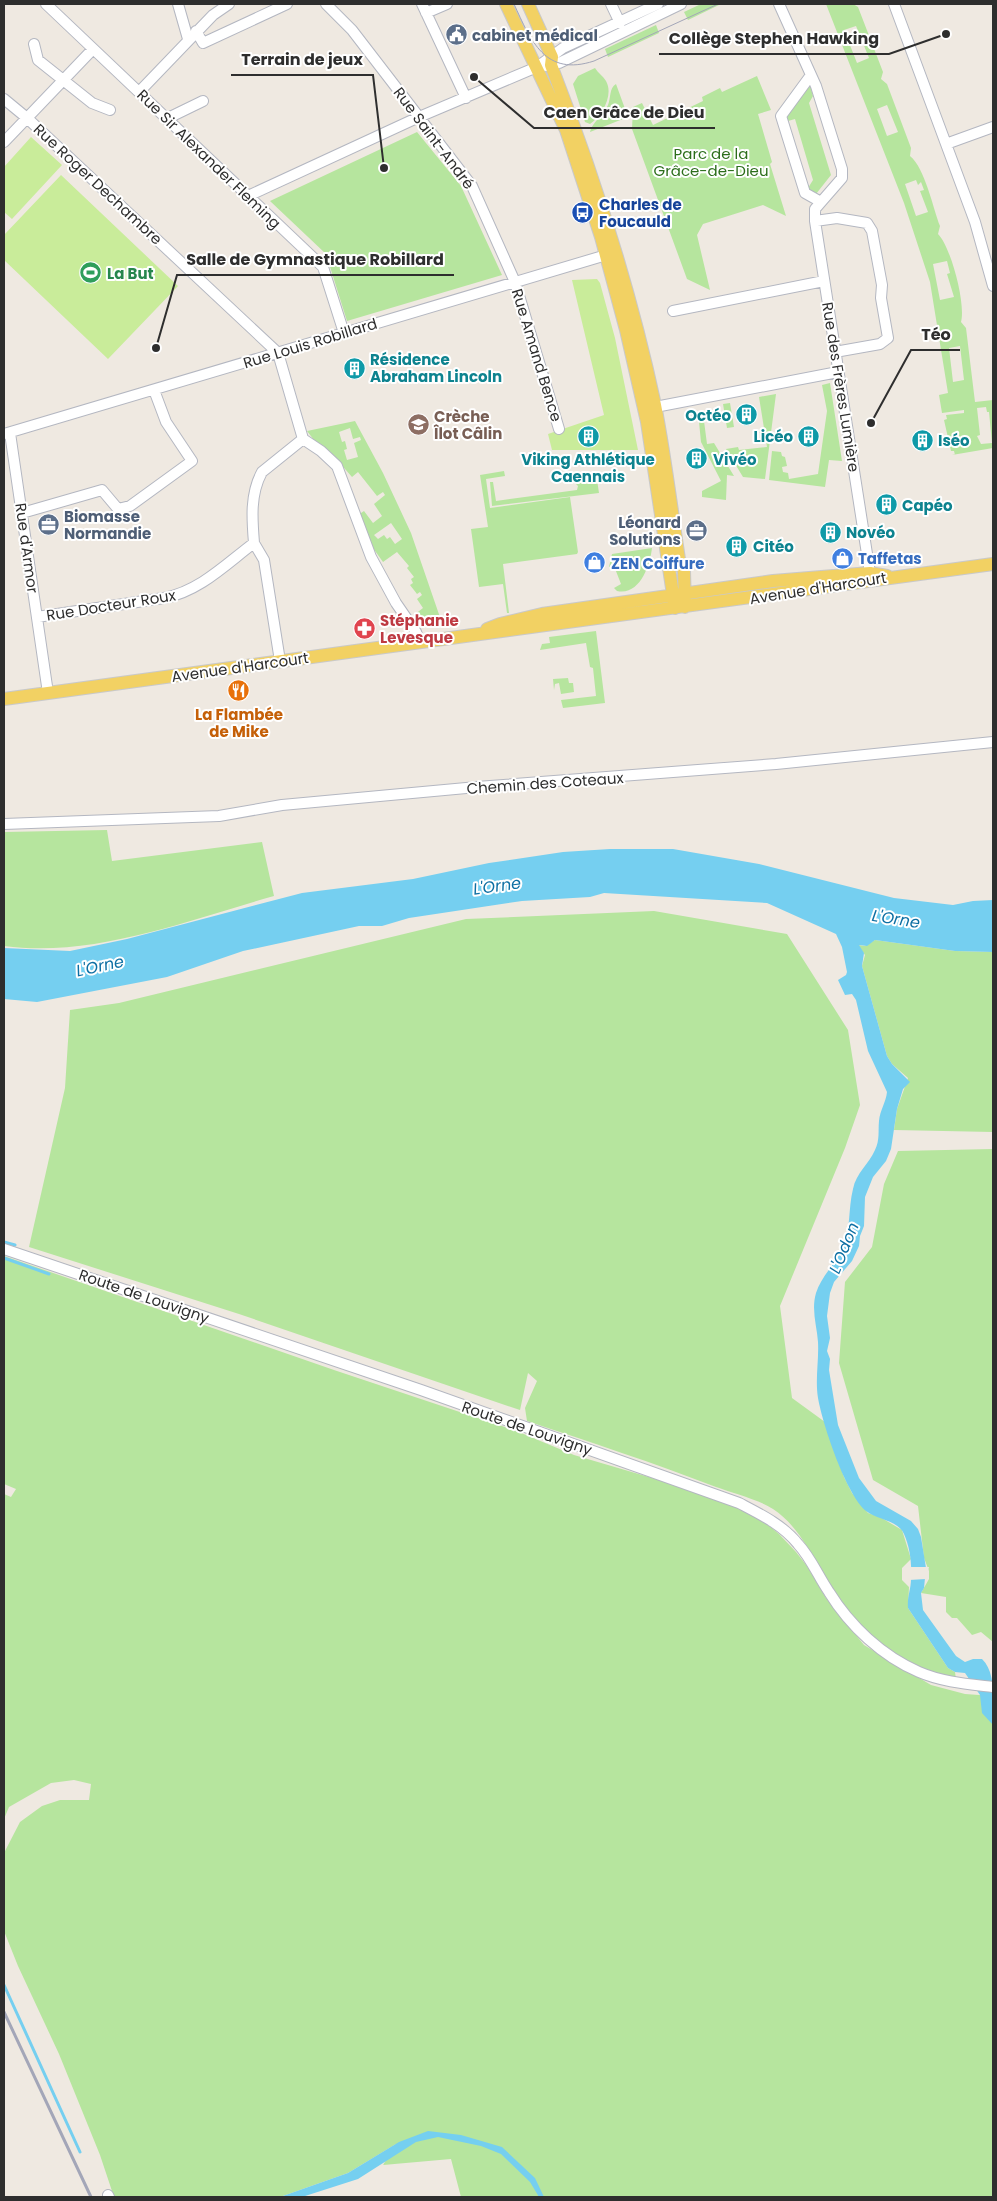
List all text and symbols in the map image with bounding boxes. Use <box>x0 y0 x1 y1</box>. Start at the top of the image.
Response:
public building icon: cabinet médical <box>444 23 468 47</box>
callout: Collège Stephen Hawking <box>659 23 889 54</box>
place label: cabinet médical <box>472 25 598 46</box>
text: Collège Stephen Hawking <box>669 27 879 50</box>
callout: Terrain de jeux <box>231 44 373 75</box>
text: Terrain de jeux <box>241 48 363 71</box>
street label: Rue Saint-André <box>389 83 479 193</box>
street label: Rue Sir Alexander Fleming <box>132 85 286 233</box>
callout: Caen Grâce de Dieu <box>534 97 715 128</box>
text: Caen Grâce de Dieu <box>543 101 705 124</box>
street label: Rue Roger Dechambre <box>29 119 167 249</box>
park label: Parc de la Grâce-de-Dieu <box>654 143 768 181</box>
place label: Charles de Foucauld <box>599 194 682 232</box>
bus stop icon: Charles de Foucauld <box>571 201 595 225</box>
callout: Salle de Gymnastique Robillard <box>177 244 454 275</box>
text: Salle de Gymnastique Robillard <box>186 248 444 271</box>
sports icon: La But <box>79 261 103 285</box>
place label: La But <box>107 263 154 284</box>
street label: Rue Amand Bence <box>507 286 567 424</box>
street label: Rue des Frères Lumière <box>817 300 865 474</box>
street label: Rue Louis Robillard <box>240 313 380 373</box>
callout: Téo <box>911 319 960 350</box>
text: Téo <box>921 323 951 346</box>
place label: Résidence Abraham Lincoln <box>370 349 502 387</box>
building icon: Résidence Abraham Lincoln <box>342 356 366 380</box>
building icon: Octéo <box>735 403 759 427</box>
place label: Octéo <box>685 405 731 426</box>
place label: Crèche Îlot Câlin <box>433 406 502 444</box>
school or university icon: Crèche Îlot Câlin <box>406 413 430 437</box>
building icon: Viking Athlétique Caennais <box>576 424 600 448</box>
building icon: Licéo <box>797 424 821 448</box>
place label: Licéo <box>754 426 793 447</box>
building icon: Iséo <box>910 428 934 452</box>
place label: Iséo <box>938 430 970 451</box>
building icon: Vivéo <box>685 447 709 471</box>
place label: Viking Athlétique Caennais <box>521 449 655 487</box>
place label: Vivéo <box>713 449 757 470</box>
building icon: Capéo <box>874 493 898 517</box>
place label: Capéo <box>902 495 953 516</box>
street label: Rue d'Armor <box>10 502 44 595</box>
place label: Biomasse Normandie <box>64 506 151 544</box>
place label: Léonard Solutions <box>609 512 681 550</box>
office icon: Biomasse Normandie <box>36 513 60 537</box>
office icon: Léonard Solutions <box>685 519 709 543</box>
building icon: Novéo <box>818 520 842 544</box>
place label: Novéo <box>846 522 895 543</box>
building icon: Citéo <box>725 534 749 558</box>
place label: Citéo <box>753 536 794 557</box>
shop icon: Taffetas <box>830 546 854 570</box>
place label: Taffetas <box>858 548 922 569</box>
shop icon: ZEN Coiffure <box>583 551 607 575</box>
place label: ZEN Coiffure <box>611 553 705 574</box>
street label: Avenue d'Harcourt <box>748 567 888 609</box>
street label: Rue Docteur Roux <box>45 584 177 626</box>
place label: Stéphanie Levesque <box>380 610 459 648</box>
pharmacy icon: Stéphanie Levesque <box>352 617 376 641</box>
street label: Avenue d'Harcourt <box>170 647 310 687</box>
restaurant icon: La Flambée de Mike <box>227 679 251 703</box>
place label: La Flambée de Mike <box>195 704 283 742</box>
street label: Chemin des Coteaux <box>466 767 624 799</box>
water label: L'Orne <box>472 871 523 901</box>
water label: L'Orne <box>870 904 922 934</box>
water label: L'Orne <box>74 950 126 982</box>
water label: L'Odon <box>823 1219 865 1277</box>
street label: Route de Louvigny <box>76 1264 212 1328</box>
street label: Route de Louvigny <box>459 1396 595 1460</box>

